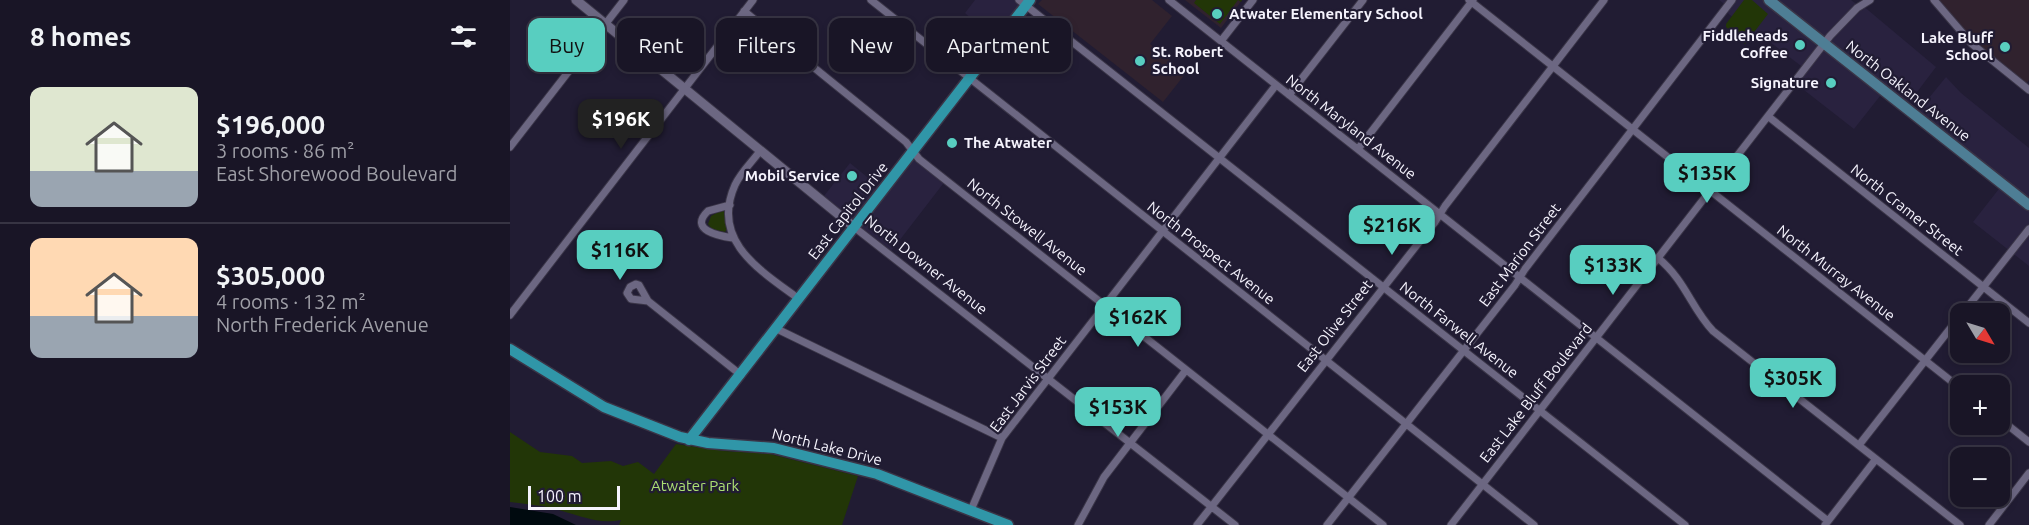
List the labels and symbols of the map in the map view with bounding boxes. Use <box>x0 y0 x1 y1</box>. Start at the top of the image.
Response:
place label: Atwater Elementary School <box>1229 5 1423 22</box>
marker: Atwater Elementary School <box>1210 7 1224 21</box>
place label: Fiddleheads Coffee <box>1703 27 1788 61</box>
place label: Lake Bluff School <box>1921 29 1994 63</box>
street label: North Oakland Avenue <box>1843 37 1974 144</box>
marker: Fiddleheads Coffee <box>1793 38 1807 52</box>
marker: Lake Bluff School <box>1998 40 2012 54</box>
place label: St. Robert School <box>1152 43 1224 77</box>
marker: St. Robert School <box>1133 54 1147 68</box>
street label: North Maryland Avenue <box>1283 71 1420 183</box>
place label: Signature <box>1751 74 1819 91</box>
marker: Signature <box>1824 76 1838 90</box>
pin: $196K <box>579 99 663 150</box>
place label: The Atwater <box>964 134 1053 151</box>
marker: The Atwater <box>945 136 959 150</box>
pin: $135K <box>1665 153 1749 204</box>
street label: East Capitol Drive <box>804 159 891 263</box>
street label: North Cramer Street <box>1848 160 1967 259</box>
place label: Mobil Service <box>745 167 840 184</box>
marker: Mobil Service <box>845 169 859 183</box>
street label: North Stowell Avenue <box>964 175 1091 279</box>
street label: North Prospect Avenue <box>1144 198 1278 308</box>
street label: East Marion Street <box>1475 200 1564 310</box>
pin: $216K <box>1350 205 1434 256</box>
street label: North Downer Avenue <box>862 212 991 318</box>
street label: North Murray Avenue <box>1774 221 1899 324</box>
pin: $116K <box>578 230 662 281</box>
pin: $133K <box>1571 245 1655 296</box>
street label: East Olive Street <box>1293 276 1376 375</box>
street label: North Farwell Avenue <box>1397 278 1522 381</box>
pin: $162K <box>1096 297 1180 348</box>
north arrow <box>1950 303 2010 363</box>
street label: East Lake Bluff Boulevard <box>1476 320 1595 466</box>
street label: East Jarvis Street <box>986 332 1069 435</box>
pin: $305K <box>1751 358 1835 409</box>
pin: $153K <box>1076 387 1160 438</box>
street label: North Lake Drive <box>770 425 884 468</box>
park label: Atwater Park <box>651 477 739 494</box>
scale bar <box>528 483 620 510</box>

